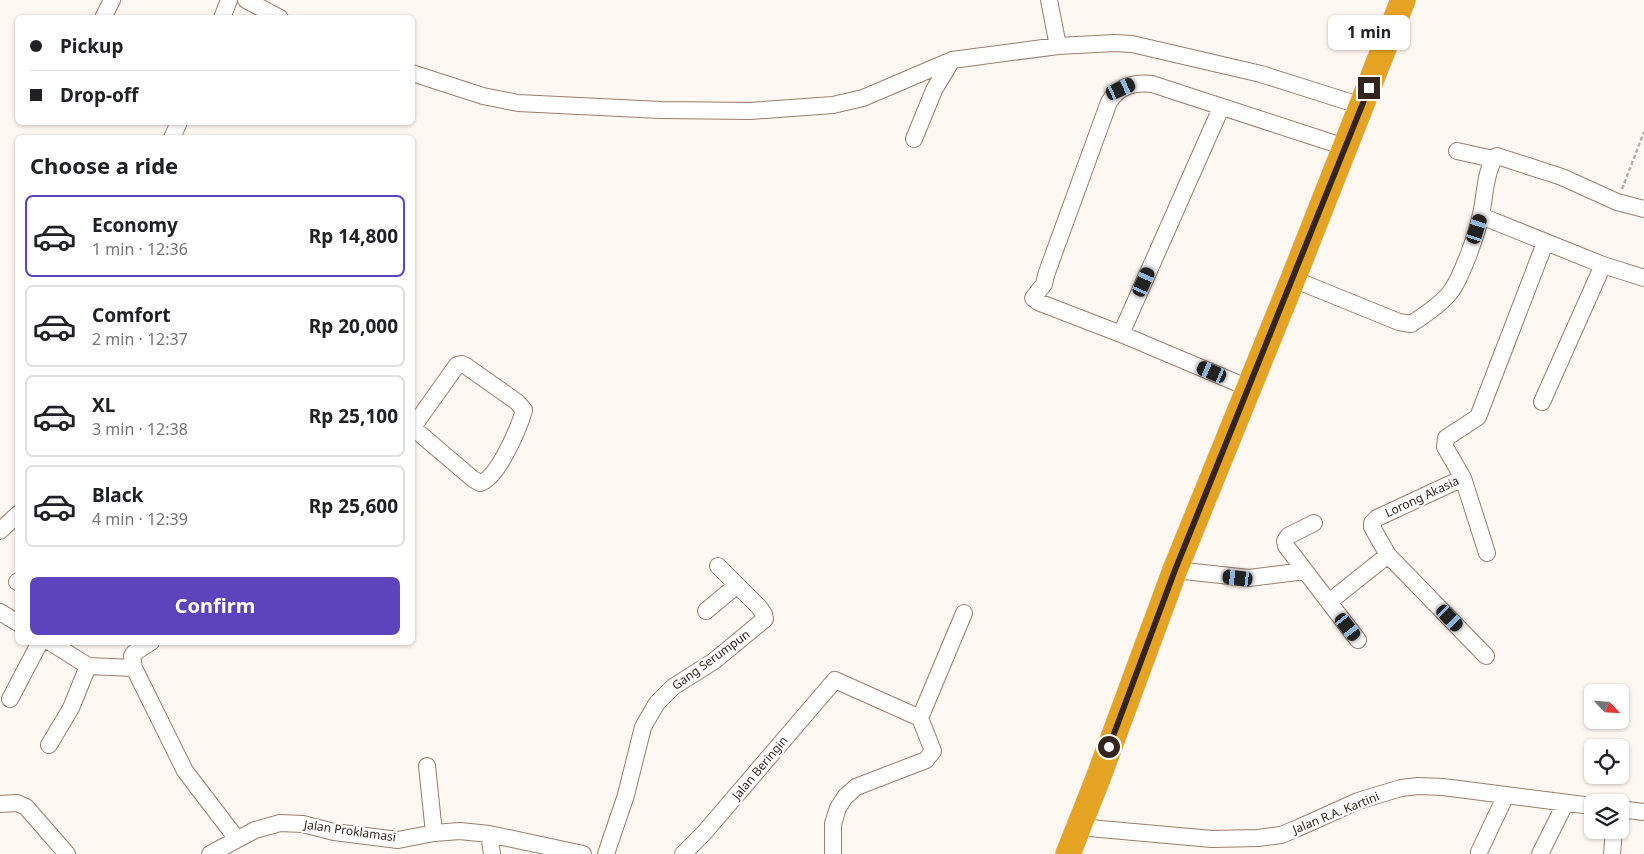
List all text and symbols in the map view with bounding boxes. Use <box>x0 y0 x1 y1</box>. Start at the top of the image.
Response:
callout: 1 min <box>1328 16 1410 51</box>
text: 1 min <box>1347 21 1391 43</box>
text: Pickup <box>60 33 123 59</box>
car <box>1104 76 1137 102</box>
route end <box>1358 77 1380 99</box>
text: Drop-off <box>60 82 139 108</box>
text: Choose a ride <box>30 150 178 180</box>
text: Economy <box>92 212 178 238</box>
car <box>1465 212 1488 246</box>
icon: car <box>32 214 77 259</box>
text: Rp 14,800 <box>309 223 398 249</box>
text: 1 min · 12:36 <box>92 238 188 260</box>
car <box>1131 265 1156 299</box>
text: Comfort <box>92 302 171 328</box>
icon: car <box>32 304 77 349</box>
text: Rp 20,000 <box>309 313 398 339</box>
text: 2 min · 12:37 <box>92 328 188 350</box>
car <box>1195 359 1228 385</box>
text: XL <box>92 392 115 418</box>
icon: car <box>32 394 77 439</box>
text: Rp 25,100 <box>309 403 398 429</box>
text: 3 min · 12:38 <box>92 418 188 440</box>
street label: Lorong Akasia <box>1382 472 1462 521</box>
text: Black <box>92 482 143 508</box>
icon: car <box>32 484 77 529</box>
text: Rp 25,600 <box>309 493 398 519</box>
text: 4 min · 12:39 <box>92 508 188 530</box>
car <box>1222 569 1253 587</box>
button: Confirm <box>30 577 400 635</box>
car <box>1434 602 1465 634</box>
car <box>1332 611 1363 643</box>
street label: Gang Serumpun <box>668 626 753 694</box>
north arrow <box>1584 684 1629 729</box>
map controls <box>1584 684 1629 839</box>
street label: Jalan Beringin <box>727 732 791 804</box>
route start <box>1098 736 1120 758</box>
button: locate <box>1584 739 1629 784</box>
street label: Jalan R.A. Kartini <box>1289 787 1382 838</box>
button: layers <box>1584 794 1629 839</box>
street label: Jalan Proklamasi <box>302 816 397 845</box>

